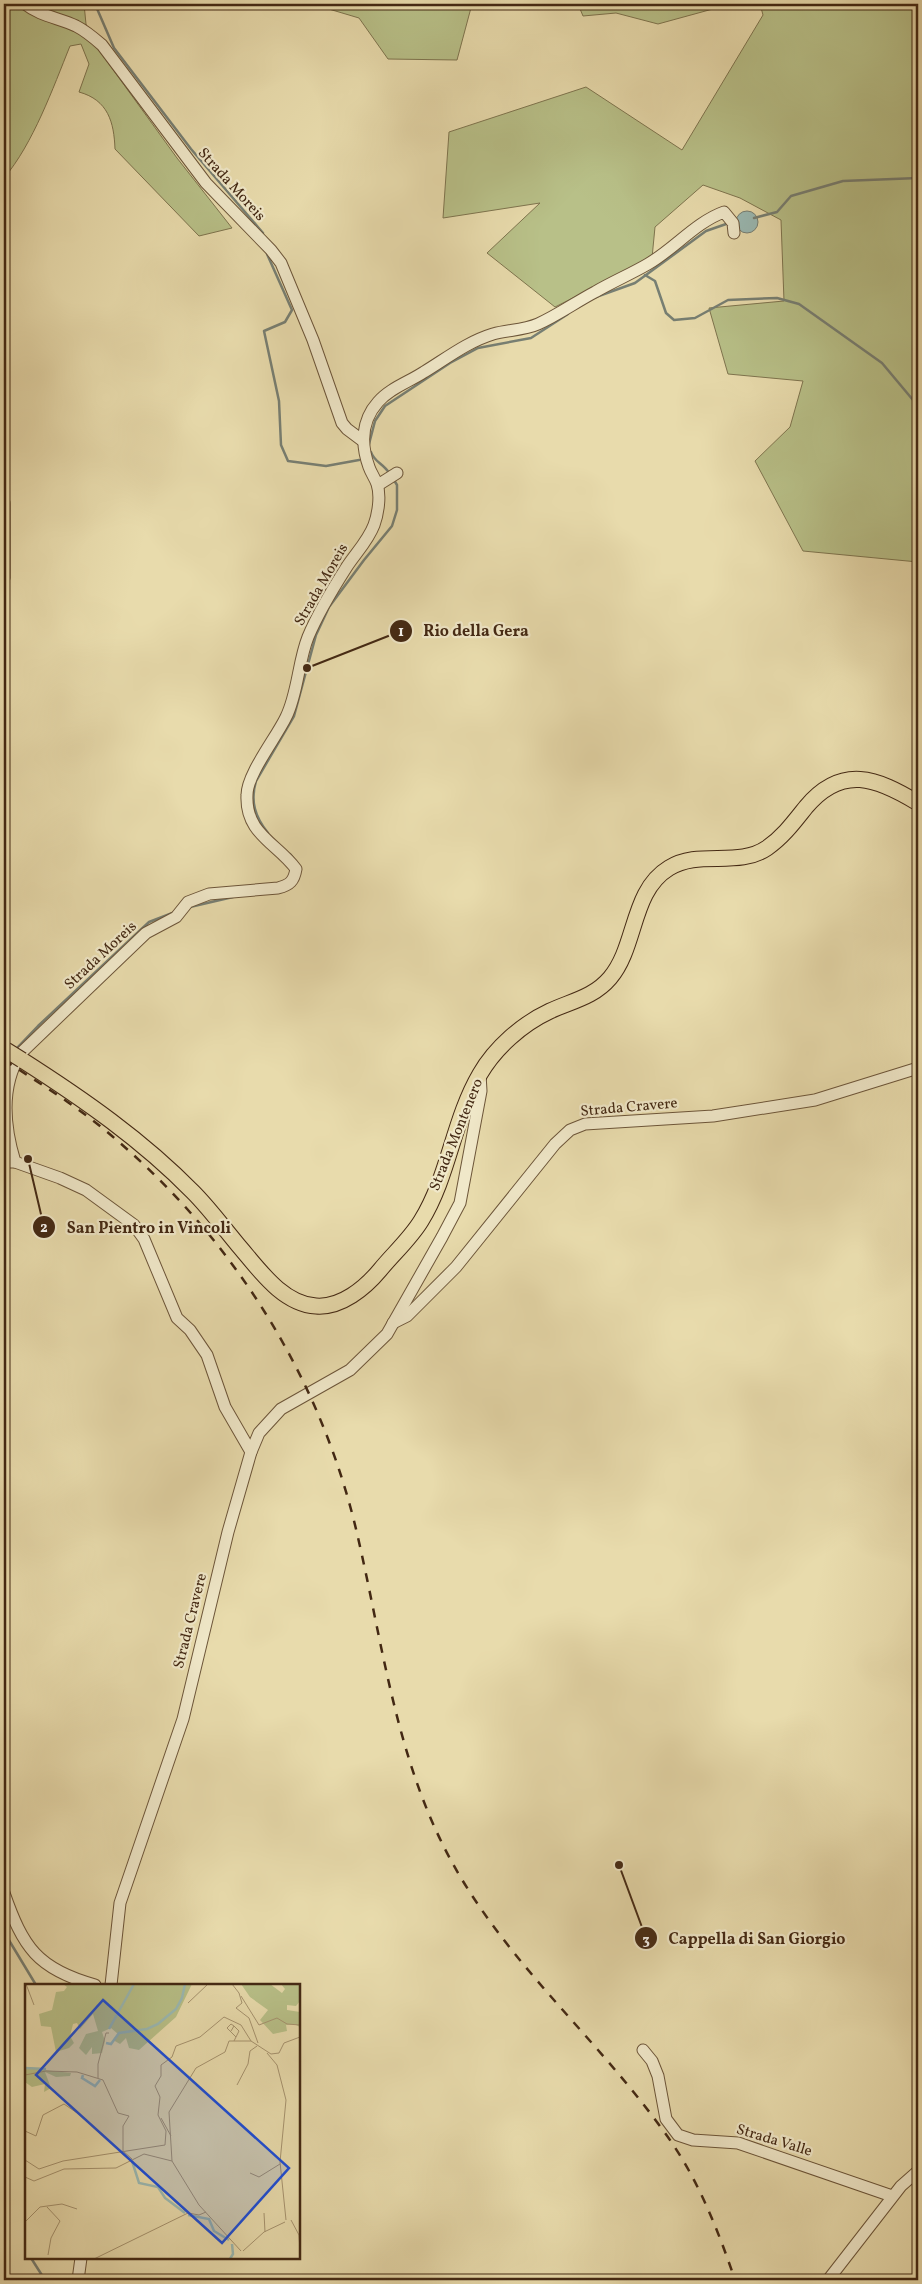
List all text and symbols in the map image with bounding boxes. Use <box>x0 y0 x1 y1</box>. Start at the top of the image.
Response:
street label: Strada Moreis <box>192 144 270 226</box>
street label: Strada Moreis <box>290 540 354 630</box>
callout: Rio della Gera <box>388 615 539 646</box>
text: Rio della Gera <box>423 621 529 643</box>
text: 1 <box>398 622 404 643</box>
street label: Strada Moreis <box>60 917 142 995</box>
street label: Strada Montenero <box>425 1076 489 1194</box>
street label: Strada Cravere <box>579 1093 679 1123</box>
callout: San Pientro in Vincoli <box>31 1212 241 1243</box>
text: 2 <box>40 1218 48 1239</box>
text: San Pientro in Vincoli <box>67 1218 232 1240</box>
street label: Strada Cravere <box>169 1571 213 1671</box>
callout: Cappella di San Giorgio <box>633 1923 855 1954</box>
text: Cappella di San Giorgio <box>669 1929 845 1951</box>
text: 3 <box>642 1930 650 1951</box>
inset map <box>25 1984 300 2259</box>
street label: Strada Valle <box>733 2120 815 2162</box>

